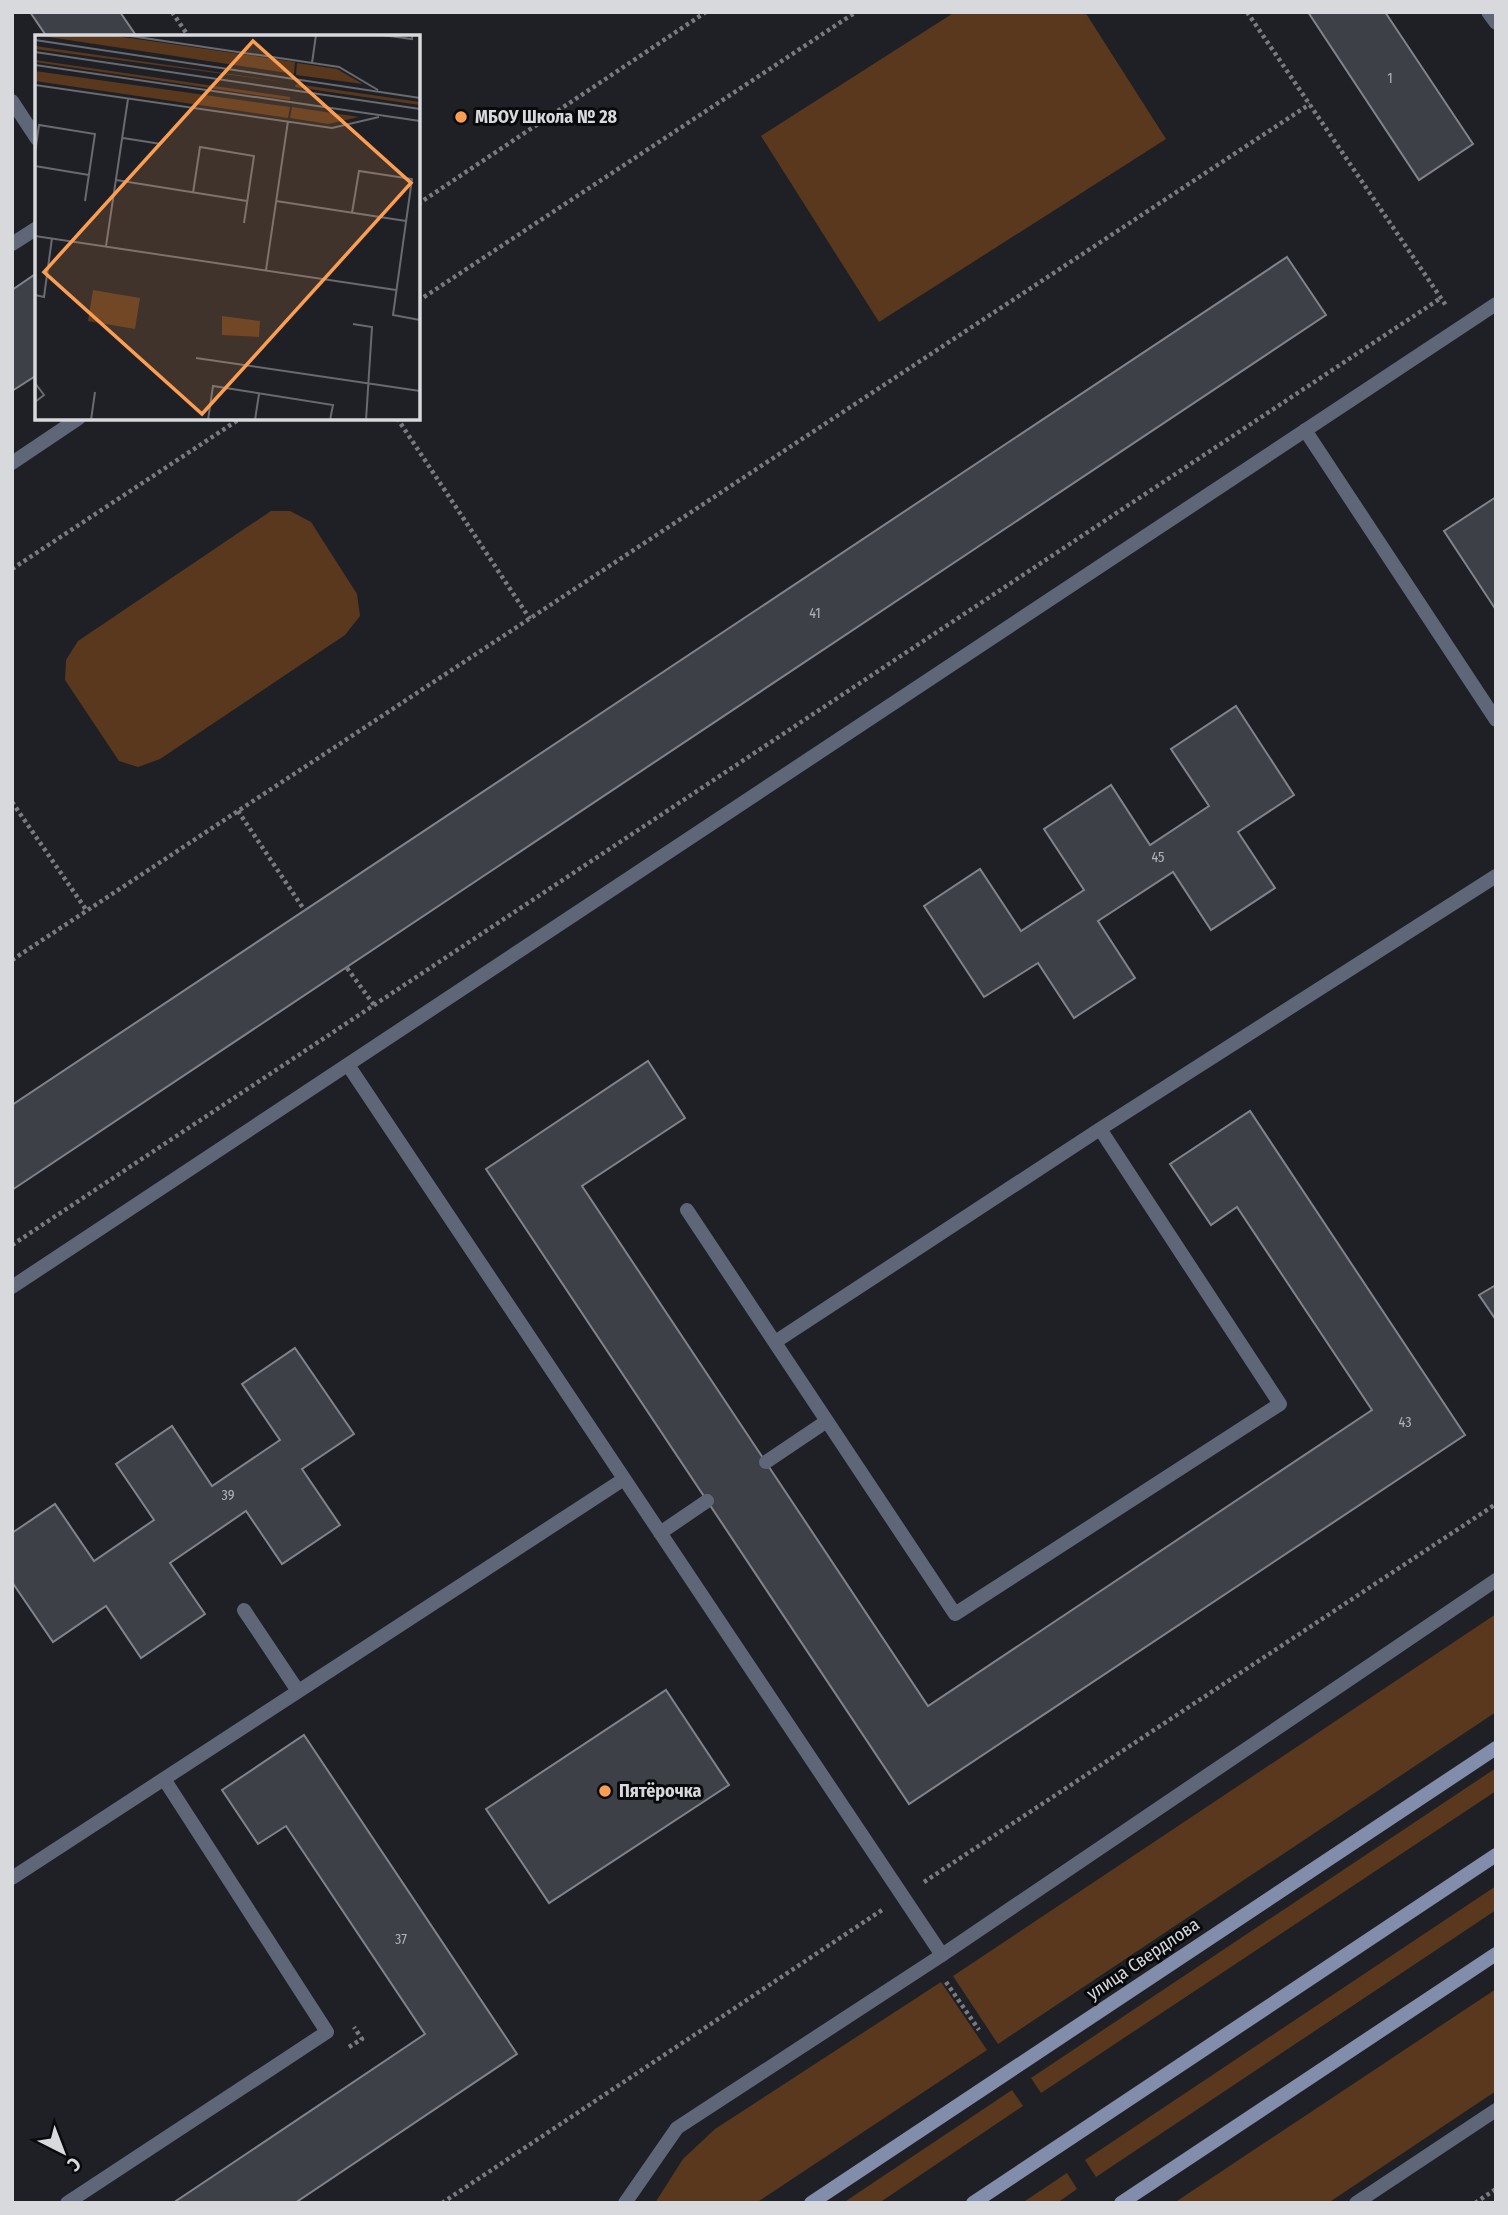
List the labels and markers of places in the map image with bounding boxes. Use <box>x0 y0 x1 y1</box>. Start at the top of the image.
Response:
place label: МБОУ Школа № 28 <box>475 106 618 128</box>
marker: МБОУ Школа № 28 <box>453 109 469 125</box>
place label: Пятёрочка <box>619 1780 701 1802</box>
marker: Пятёрочка <box>597 1783 613 1799</box>

